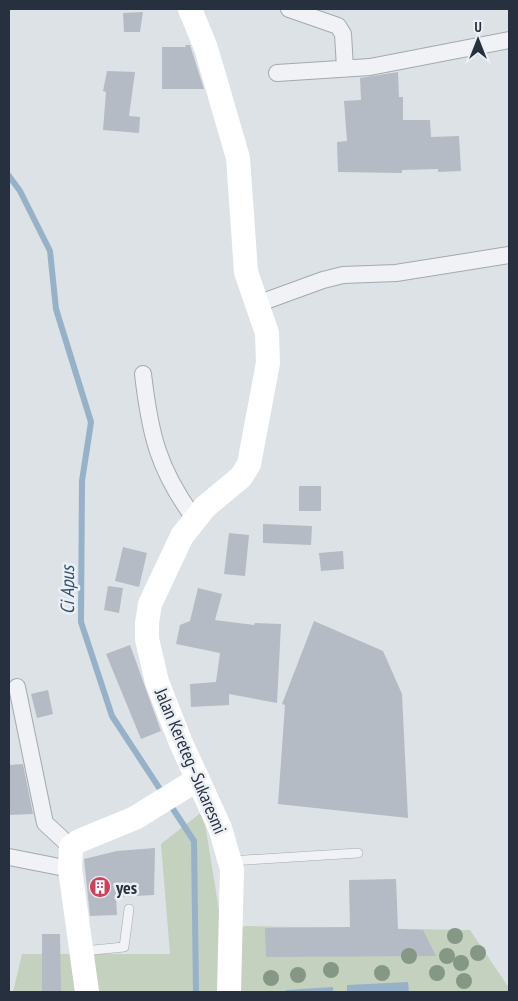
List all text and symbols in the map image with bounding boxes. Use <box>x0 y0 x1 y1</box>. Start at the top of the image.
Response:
north arrow <box>453 15 503 65</box>
text: U <box>474 18 482 36</box>
water label: Ci Apus <box>55 564 79 614</box>
street label: Jalan Kereteg–Sukaresmi <box>150 684 232 837</box>
building icon: yes <box>88 875 112 899</box>
place label: yes <box>115 876 137 899</box>

